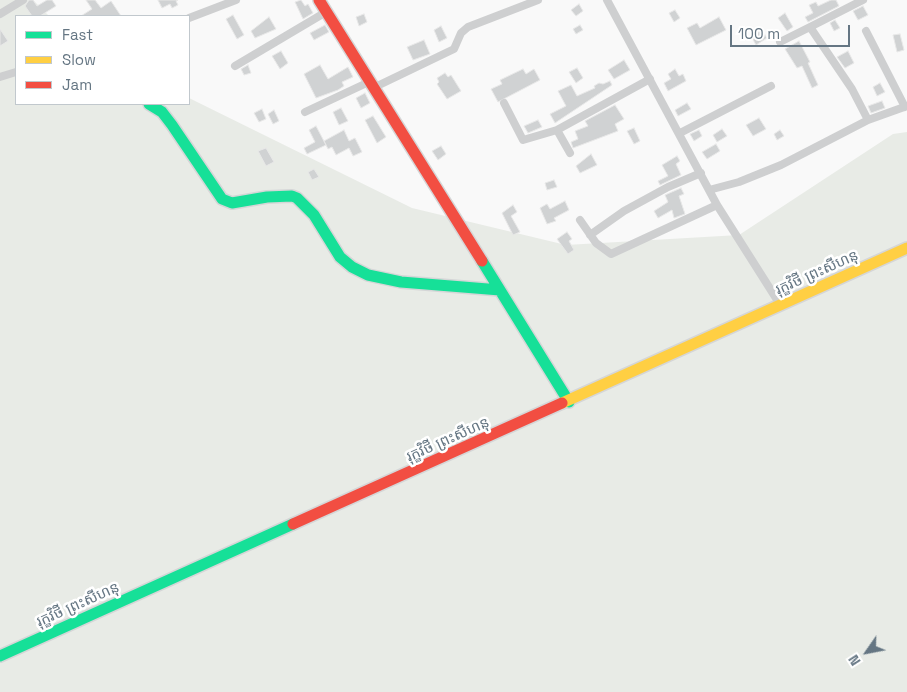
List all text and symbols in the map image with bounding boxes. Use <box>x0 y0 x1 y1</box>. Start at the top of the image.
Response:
legend <box>15 15 190 105</box>
scale bar <box>732 15 852 47</box>
text: 100 m <box>738 24 780 43</box>
text: Fast <box>62 25 93 44</box>
text: Slow <box>62 50 96 69</box>
text: Jam <box>62 75 92 94</box>
street label: រុក្ខវិថី ព្រះសីហនុ <box>773 247 861 299</box>
street label: រុក្ខវិថី ព្រះសីហនុ <box>404 414 492 466</box>
street label: រុក្ខវិថី ព្រះសីហនុ <box>34 579 122 631</box>
north arrow <box>842 627 892 677</box>
text: N <box>844 651 865 669</box>

